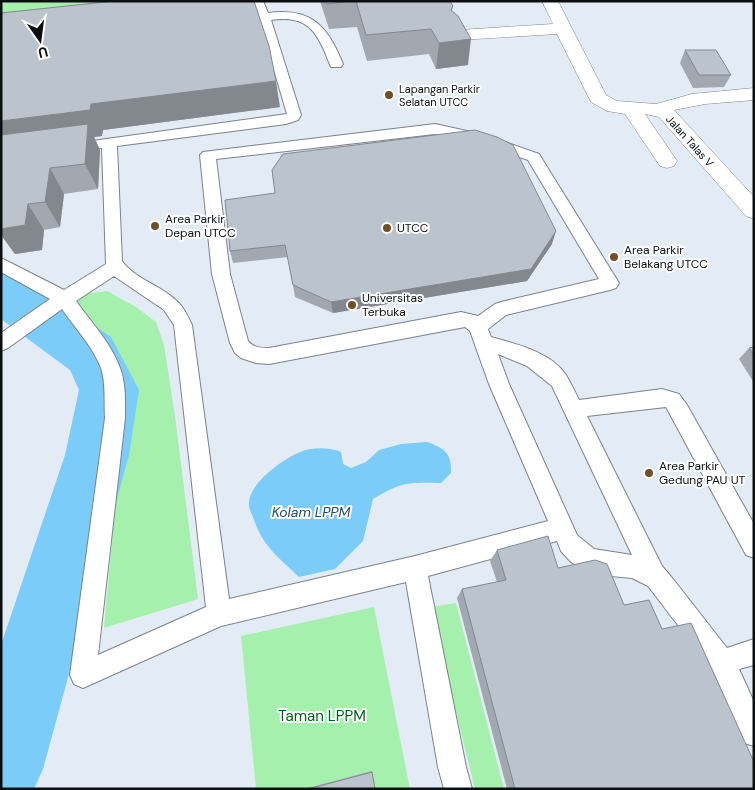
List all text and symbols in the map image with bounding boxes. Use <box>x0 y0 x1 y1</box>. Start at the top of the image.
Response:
north arrow <box>15 15 65 65</box>
text: U <box>36 43 50 63</box>
place label: Lapangan Parkir Selatan UTCC <box>399 82 480 109</box>
marker: Lapangan Parkir Selatan UTCC <box>383 89 395 101</box>
street label: Jalan Talas V <box>663 112 717 170</box>
place label: Area Parkir Depan UTCC <box>165 211 236 241</box>
marker: Area Parkir Depan UTCC <box>149 220 161 232</box>
place label: UTCC <box>397 220 429 236</box>
marker: UTCC <box>381 222 393 234</box>
place label: Area Parkir Belakang UTCC <box>624 242 708 272</box>
marker: Area Parkir Belakang UTCC <box>608 251 620 263</box>
place label: Universitas Terbuka <box>362 290 423 320</box>
marker: Universitas Terbuka <box>346 299 358 311</box>
place label: Area Parkir Gedung PAU UT <box>659 458 746 488</box>
marker: Area Parkir Gedung PAU UT <box>643 467 655 479</box>
water label: Kolam LPPM <box>272 503 350 521</box>
park label: Taman LPPM <box>278 706 366 726</box>

